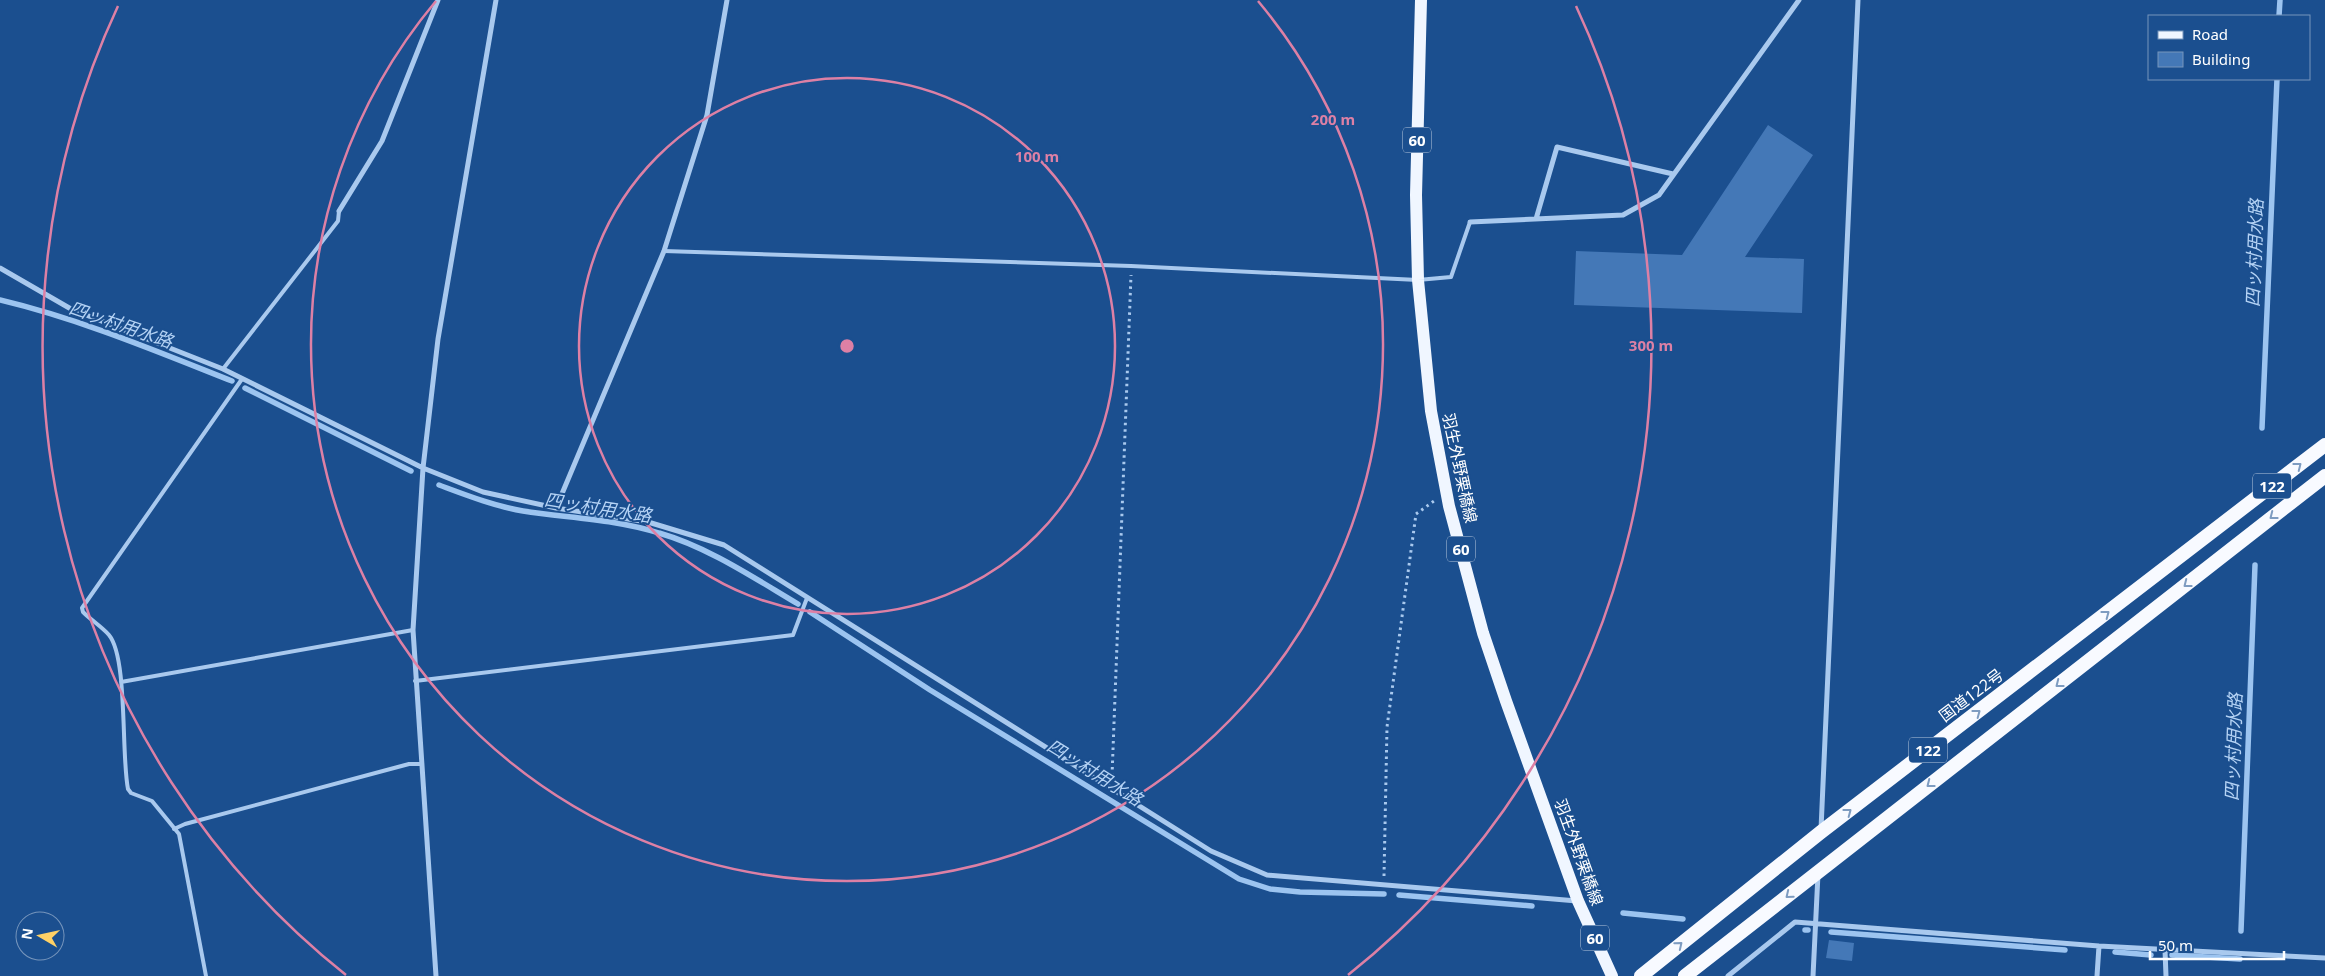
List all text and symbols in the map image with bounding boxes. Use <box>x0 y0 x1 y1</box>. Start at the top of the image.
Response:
legend <box>2148 15 2310 80</box>
text: Road <box>2192 24 2228 44</box>
text: Building <box>2192 49 2250 69</box>
text: 200 m <box>1311 109 1355 129</box>
road number: 60 <box>1403 128 1431 152</box>
text: 100 m <box>1015 146 1059 166</box>
water label: 四ッ村用水路 <box>2240 197 2268 307</box>
water label: 四ッ村用水路 <box>66 295 178 354</box>
text: 300 m <box>1629 335 1673 355</box>
centre of rings <box>838 337 856 355</box>
street label: 羽生外野栗橋線 <box>1438 411 1482 525</box>
one-way arrow <box>2292 463 2301 471</box>
road number: 122 <box>2253 474 2291 498</box>
water label: 四ッ村用水路 <box>543 487 655 528</box>
one-way arrow <box>2270 511 2279 519</box>
road number: 60 <box>1447 536 1475 562</box>
one-way arrow <box>2184 578 2193 586</box>
one-way arrow <box>2100 611 2110 620</box>
street label: 国道122号 <box>1934 664 2008 726</box>
one-way arrow <box>2055 678 2064 687</box>
water label: 四ッ村用水路 <box>2219 691 2247 801</box>
one-way arrow <box>1971 710 1981 719</box>
water label: 四ッ村用水路 <box>1043 733 1149 812</box>
road number: 122 <box>1909 738 1947 762</box>
one-way arrow <box>1927 778 1936 787</box>
street label: 羽生外野栗橋線 <box>1550 796 1608 908</box>
one-way arrow <box>1842 809 1851 817</box>
one-way arrow <box>1786 889 1795 897</box>
north arrow <box>15 911 65 961</box>
road number: 60 <box>1581 926 1609 950</box>
text: N <box>16 927 37 941</box>
scale bar <box>2150 928 2284 960</box>
text: 50 m <box>2158 935 2193 955</box>
one-way arrow <box>1673 943 1682 951</box>

